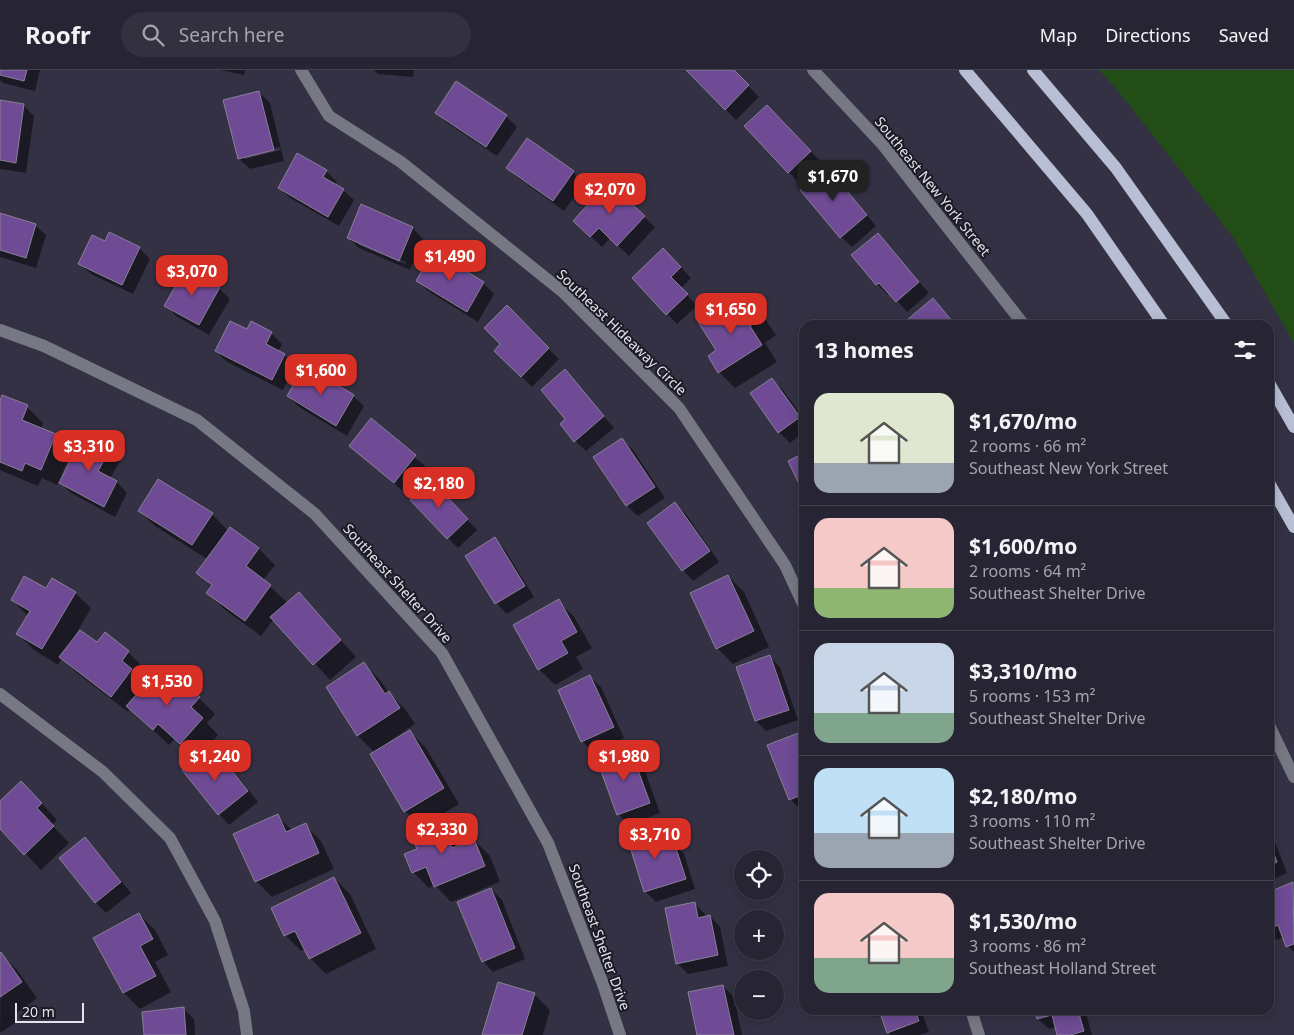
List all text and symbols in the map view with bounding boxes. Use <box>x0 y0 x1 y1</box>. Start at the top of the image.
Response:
search box <box>121 12 471 57</box>
text: Roofr <box>25 18 91 51</box>
icon: search <box>139 21 167 49</box>
text: Search here <box>179 22 284 48</box>
text: Map <box>1040 23 1077 47</box>
text: Directions <box>1105 23 1191 47</box>
text: Saved <box>1219 23 1269 47</box>
street label: Southeast New York Street <box>871 112 995 260</box>
pin: $1,670 <box>792 160 874 202</box>
text: $1,670 <box>808 165 858 187</box>
pin: $2,070 <box>569 172 651 215</box>
text: $2,070 <box>585 178 635 200</box>
pin: $1,490 <box>409 240 491 282</box>
text: $1,490 <box>425 245 475 267</box>
pin: $3,070 <box>151 254 233 297</box>
text: $3,070 <box>167 260 217 282</box>
street label: Southeast Hideaway Circle <box>553 265 691 399</box>
pin: $1,650 <box>690 292 772 335</box>
text: $1,650 <box>706 298 756 320</box>
text: 13 homes <box>814 336 914 364</box>
icon: filters <box>1231 336 1259 364</box>
pin: $1,600 <box>280 354 362 396</box>
text: $1,600 <box>296 359 346 381</box>
text: $1,670/mo <box>969 407 1077 435</box>
icon: home <box>854 413 914 473</box>
pin: $3,310 <box>48 430 130 472</box>
text: $3,310 <box>64 435 114 457</box>
text: 2 rooms · 66 m² <box>969 435 1086 457</box>
text: Southeast New York Street <box>969 457 1168 479</box>
pin: $2,180 <box>398 466 480 509</box>
text: $2,180 <box>414 472 464 494</box>
street label: Southeast Shelter Drive <box>339 519 457 647</box>
text: $1,600/mo <box>969 532 1077 560</box>
icon: home <box>854 538 914 598</box>
text: 2 rooms · 64 m² <box>969 560 1086 582</box>
text: Southeast Shelter Drive <box>969 582 1146 604</box>
text: $3,310/mo <box>969 657 1077 685</box>
icon: home <box>854 663 914 723</box>
pin: $1,530 <box>126 664 208 707</box>
text: $1,530 <box>142 670 192 692</box>
text: 5 rooms · 153 m² <box>969 685 1095 707</box>
text: Southeast Shelter Drive <box>969 707 1146 729</box>
pin: $1,240 <box>174 740 256 782</box>
pin: $1,980 <box>583 740 665 782</box>
text: $1,240 <box>190 745 240 767</box>
text: $1,980 <box>599 745 649 767</box>
text: $2,180/mo <box>969 782 1077 810</box>
icon: home <box>854 788 914 848</box>
text: 3 rooms · 110 m² <box>969 810 1095 832</box>
pin: $2,330 <box>401 812 483 855</box>
text: $2,330 <box>417 818 467 840</box>
pin: $3,710 <box>614 818 696 860</box>
text: $3,710 <box>630 823 680 845</box>
text: Southeast Shelter Drive <box>969 832 1146 854</box>
map controls <box>734 850 784 1020</box>
button: locate <box>734 850 784 900</box>
street label: Southeast Shelter Drive <box>565 861 635 1013</box>
text: $1,530/mo <box>969 907 1077 935</box>
button: + <box>734 910 784 960</box>
icon: home <box>854 913 914 973</box>
text: 3 rooms · 86 m² <box>969 935 1086 957</box>
text: Southeast Holland Street <box>969 957 1156 979</box>
button: − <box>734 970 784 1020</box>
scale bar <box>15 1000 84 1023</box>
text: 20 m <box>22 1002 55 1021</box>

